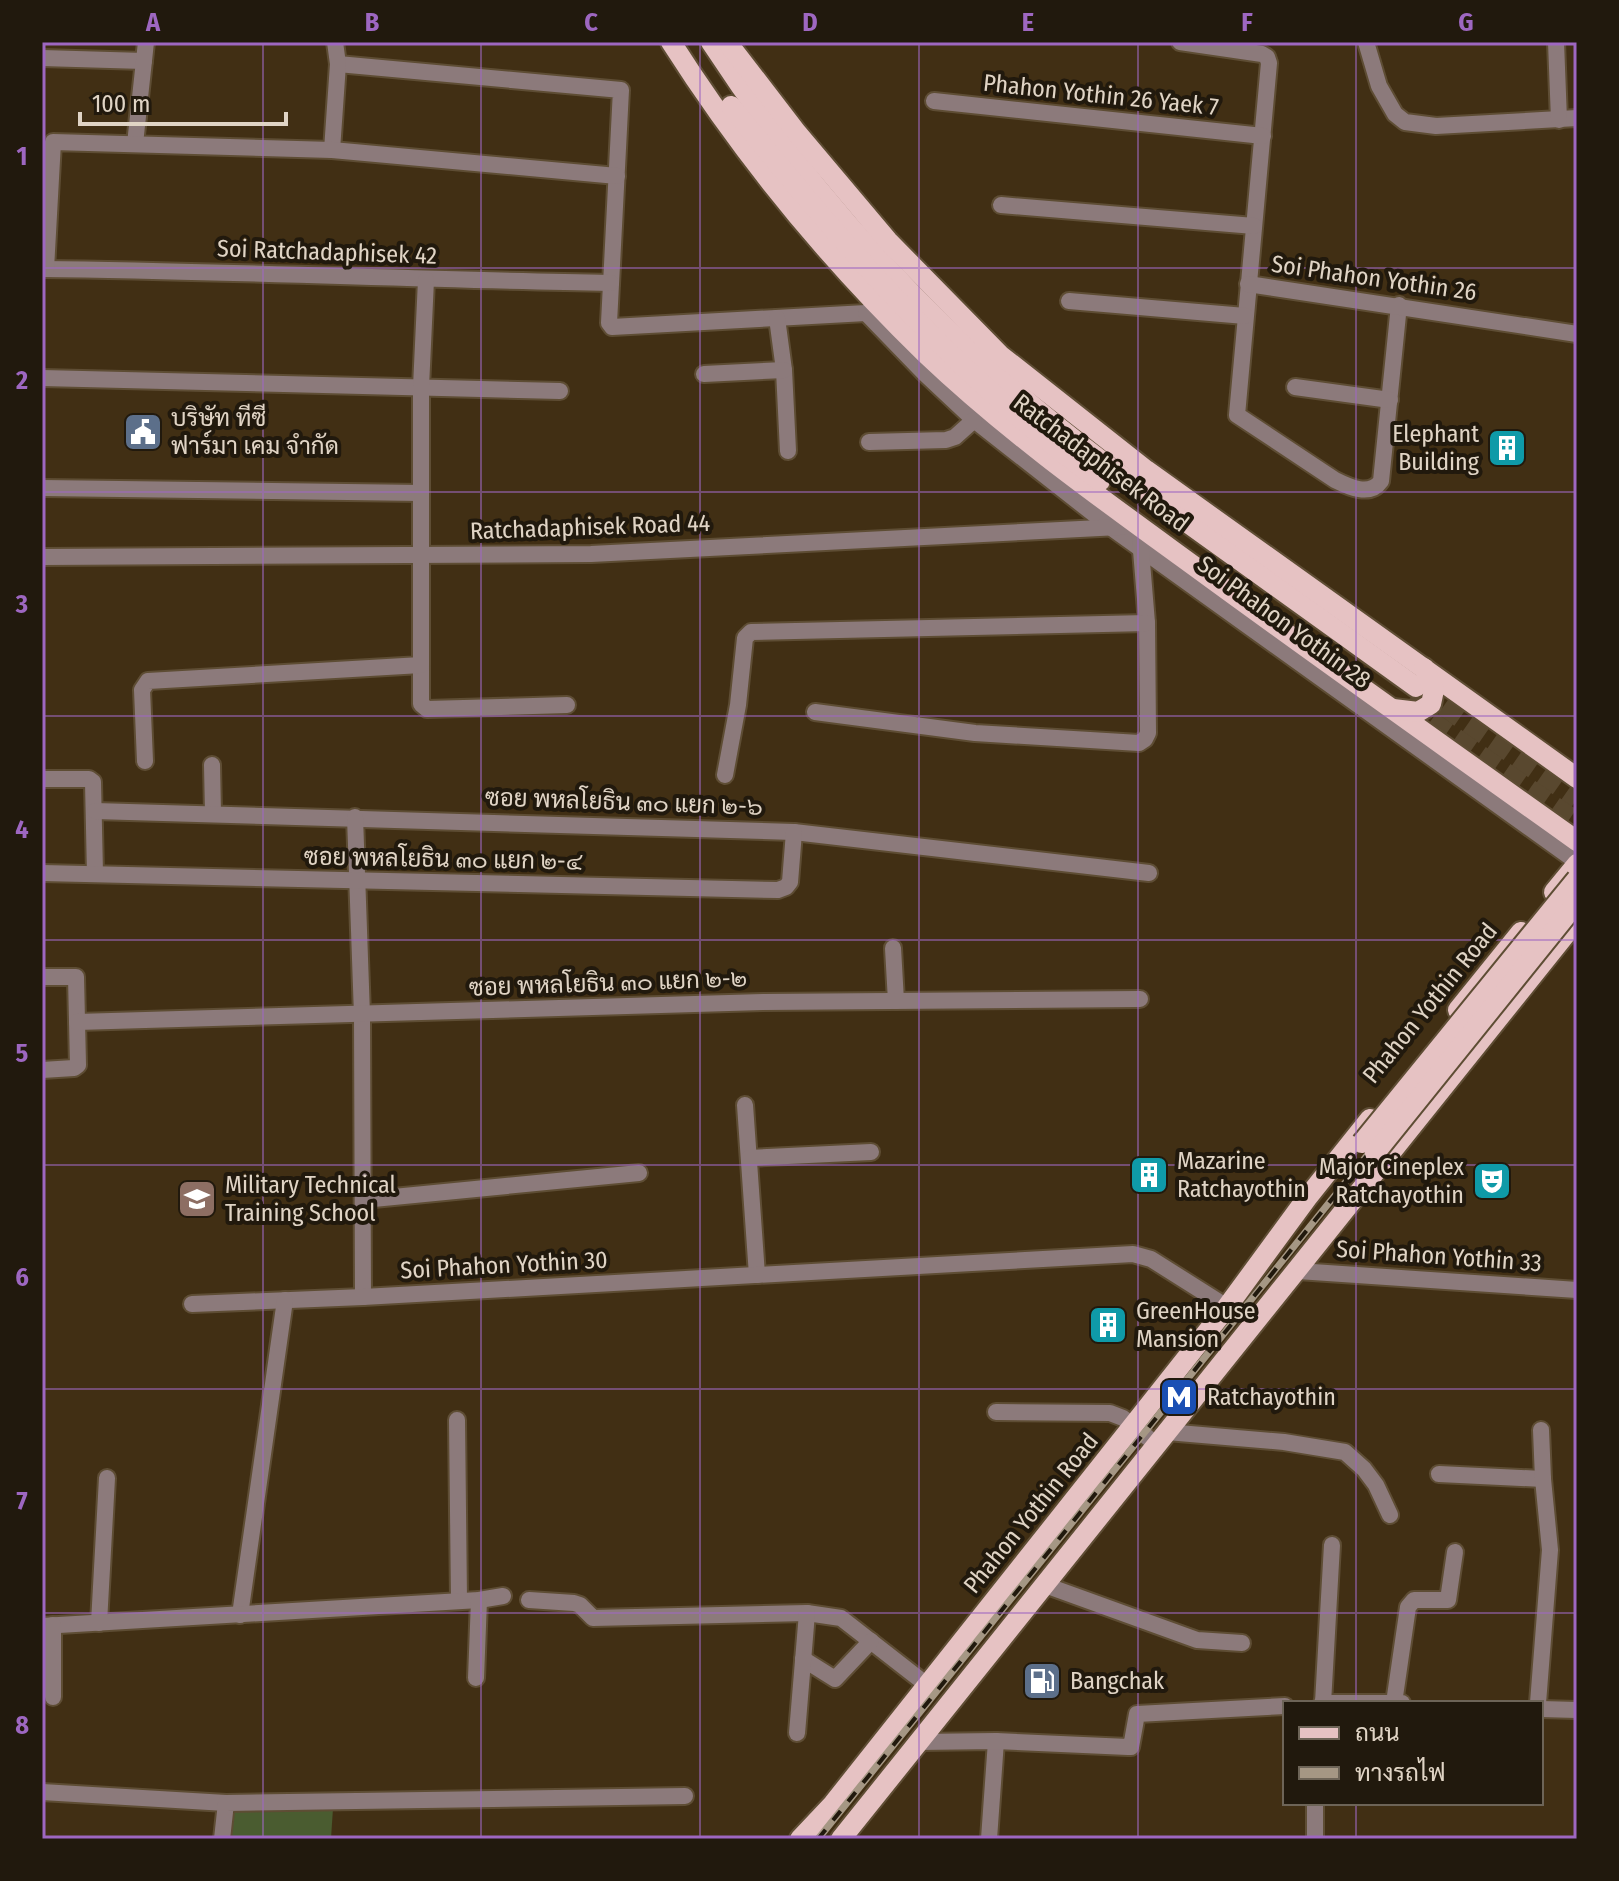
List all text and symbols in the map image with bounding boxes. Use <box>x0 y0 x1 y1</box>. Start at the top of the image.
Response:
text: A <box>145 7 161 38</box>
text: B <box>365 7 380 38</box>
text: C <box>584 7 598 38</box>
text: D <box>802 7 818 38</box>
text: E <box>1022 7 1034 38</box>
text: F <box>1241 7 1253 38</box>
text: G <box>1458 7 1474 38</box>
street label: Phahon Yothin 26 Yaek 7 <box>982 69 1220 121</box>
scale bar <box>80 76 286 126</box>
text: 100 m <box>92 90 150 118</box>
text: 1 <box>17 141 28 172</box>
street label: Soi Ratchadaphisek 42 <box>217 234 437 270</box>
street label: Soi Phahon Yothin 26 <box>1270 250 1478 306</box>
text: 2 <box>15 365 28 396</box>
street label: Ratchadaphisek Road <box>1008 388 1194 538</box>
place label: บริษัท ทีซี ฟาร์มา เคม จำกัด <box>171 403 339 460</box>
public building icon: บริษัท ทีซี ฟาร์มา เคม จำกัด <box>122 411 164 453</box>
place label: Elephant Building <box>1392 420 1480 476</box>
building icon: Elephant Building <box>1486 427 1528 469</box>
street label: Ratchadaphisek Road 44 <box>469 509 711 545</box>
street label: Soi Phahon Yothin 28 <box>1192 550 1376 694</box>
text: 3 <box>15 589 28 620</box>
street label: ซอย พหลโยธิน ๓๐ แยก ๒-๖ <box>485 781 764 821</box>
text: 4 <box>15 814 29 845</box>
street label: ซอย พหลโยธิน ๓๐ แยก ๒-๔ <box>304 841 583 875</box>
street label: Phahon Yothin Road <box>1357 917 1503 1089</box>
street label: ซอย พหลโยธิน ๓๐ แยก ๒-๒ <box>468 962 748 1002</box>
text: 5 <box>16 1038 29 1069</box>
place label: Mazarine Ratchayothin <box>1177 1147 1306 1203</box>
place label: Major Cineplex Ratchayothin <box>1319 1153 1464 1209</box>
building icon: Mazarine Ratchayothin <box>1128 1154 1170 1196</box>
theatre icon: Major Cineplex Ratchayothin <box>1471 1160 1513 1202</box>
place label: Military Technical Training School <box>225 1171 396 1227</box>
school or university icon: Military Technical Training School <box>176 1178 218 1220</box>
street label: Soi Phahon Yothin 33 <box>1335 1235 1543 1277</box>
street label: Soi Phahon Yothin 30 <box>400 1246 608 1284</box>
text: 6 <box>15 1262 29 1293</box>
place label: GreenHouse Mansion <box>1136 1297 1256 1353</box>
building icon: GreenHouse Mansion <box>1087 1304 1129 1346</box>
metro station icon: Ratchayothin <box>1158 1376 1200 1418</box>
place label: Ratchayothin <box>1207 1383 1336 1411</box>
street label: Phahon Yothin Road <box>958 1427 1104 1599</box>
text: 7 <box>16 1486 28 1517</box>
fuel station icon: Bangchak <box>1021 1660 1063 1702</box>
place label: Bangchak <box>1070 1667 1165 1695</box>
legend <box>1283 1701 1543 1805</box>
text: 8 <box>15 1710 29 1741</box>
text: ถนน <box>1355 1719 1400 1747</box>
text: ทางรถไฟ <box>1355 1757 1446 1787</box>

